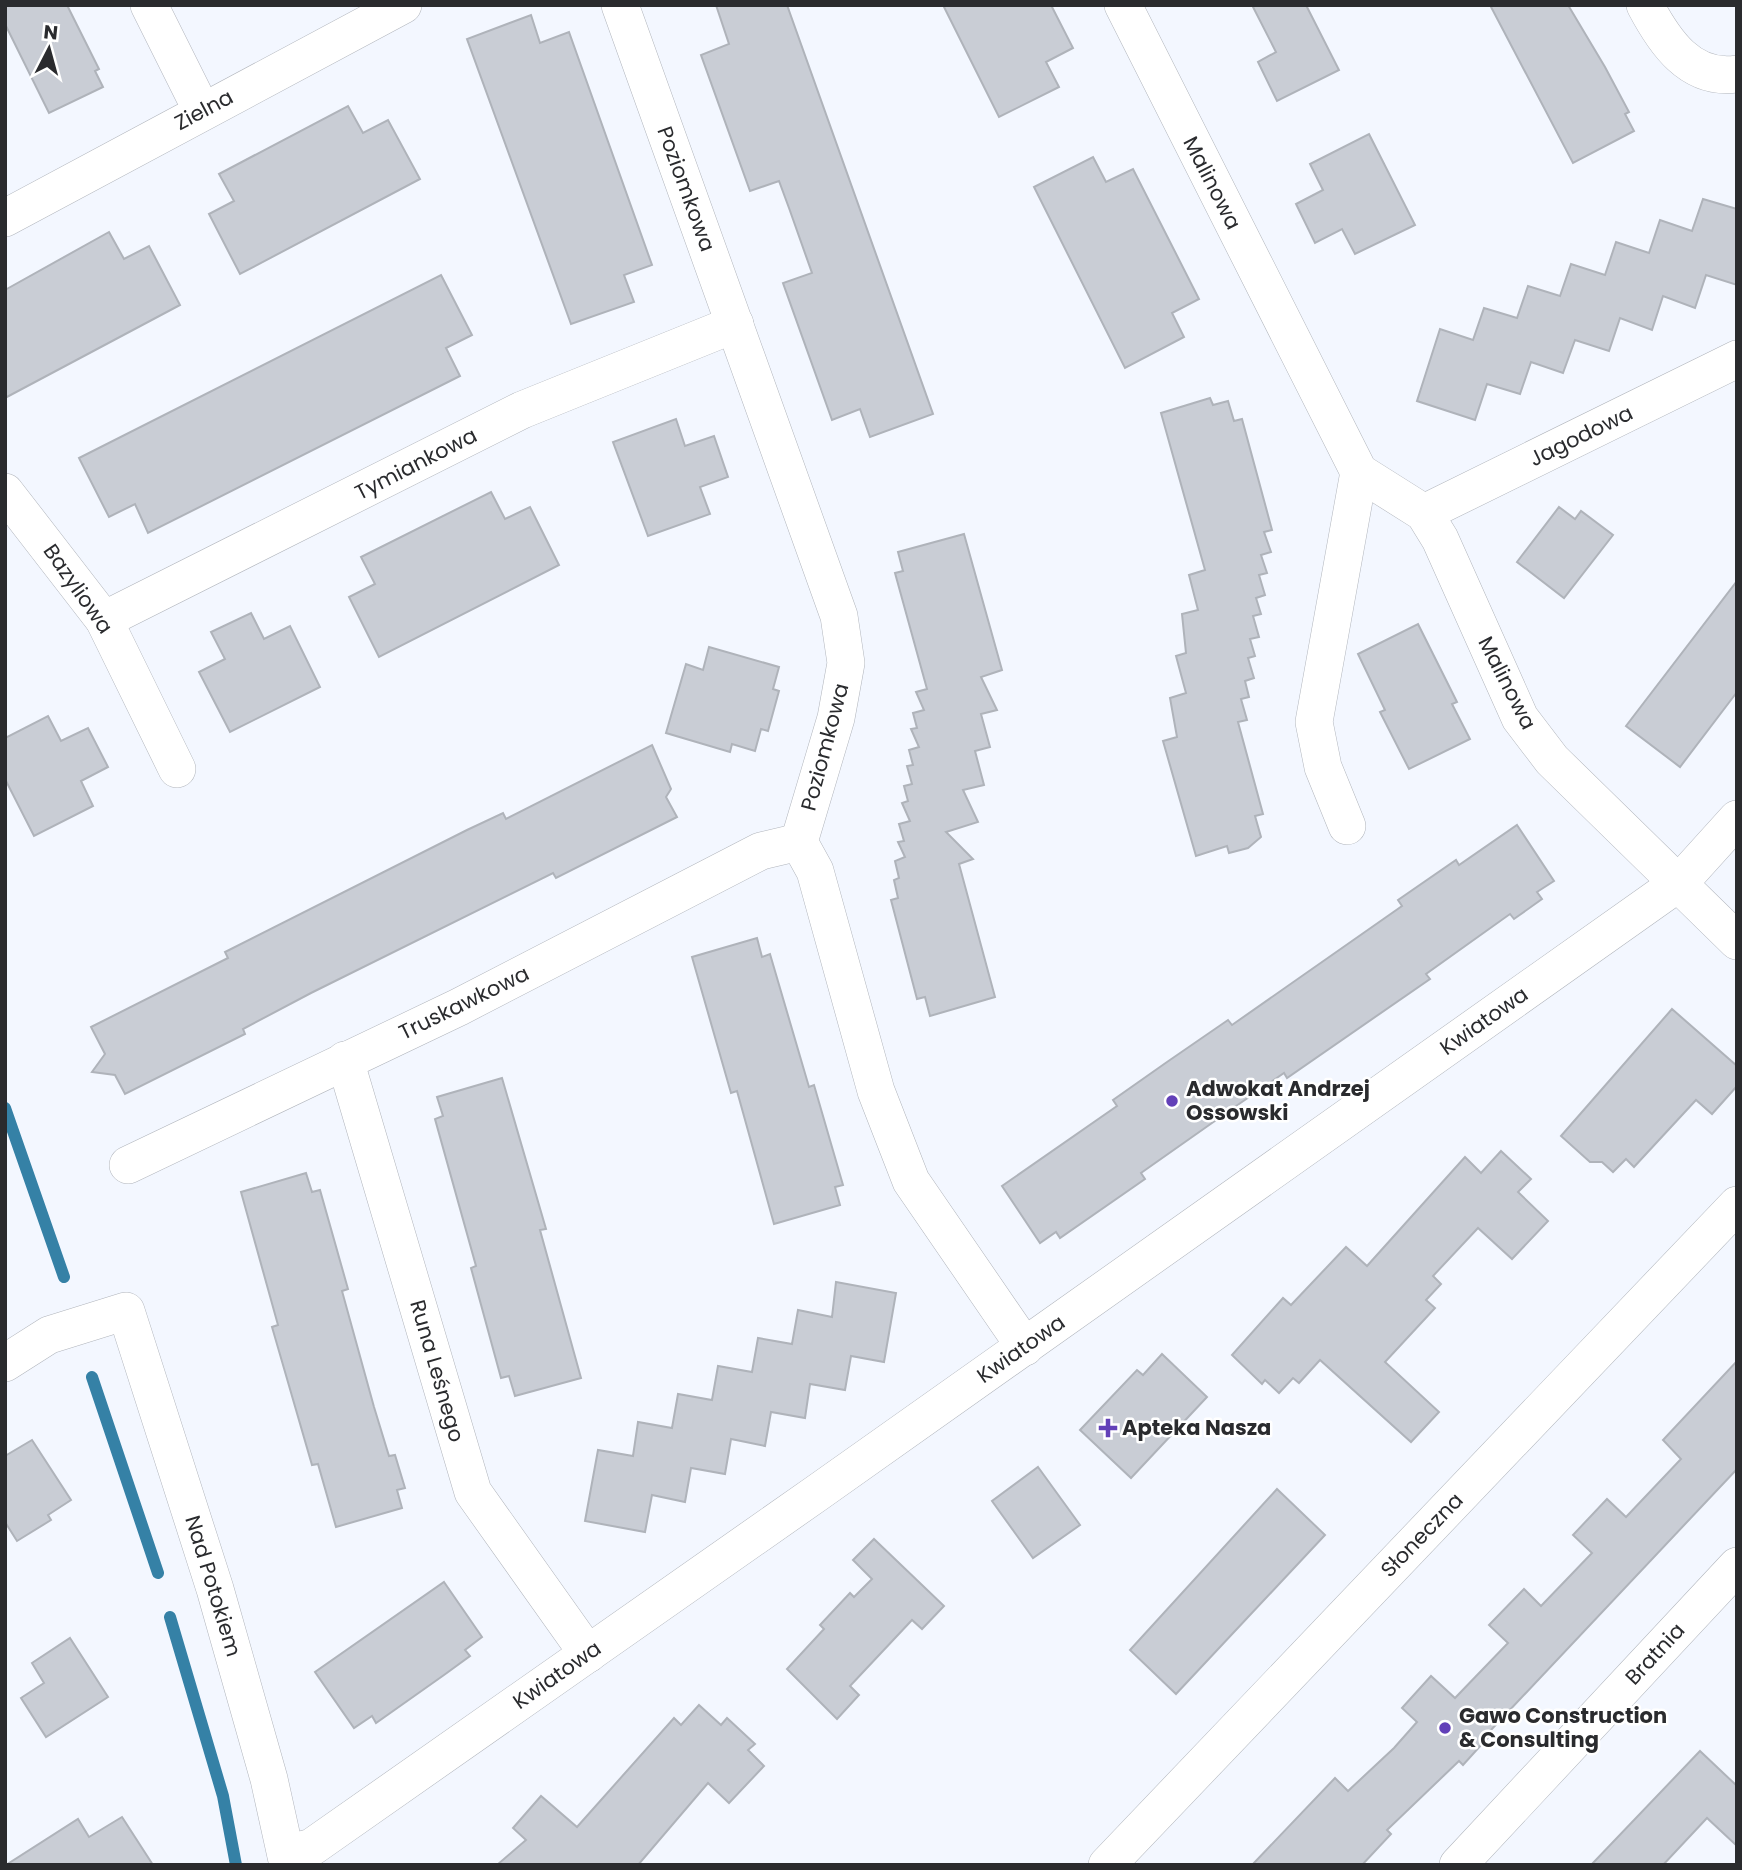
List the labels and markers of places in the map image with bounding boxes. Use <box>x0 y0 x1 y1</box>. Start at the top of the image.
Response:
place label: Adwokat Andrzej Ossowski <box>1186 1074 1370 1127</box>
marker: Adwokat Andrzej Ossowski <box>1164 1093 1180 1109</box>
place label: Apteka Nasza <box>1122 1413 1271 1442</box>
marker: Apteka Nasza <box>1100 1420 1116 1436</box>
place label: Gawo Construction & Consulting <box>1459 1701 1667 1754</box>
marker: Gawo Construction & Consulting <box>1437 1720 1453 1736</box>

